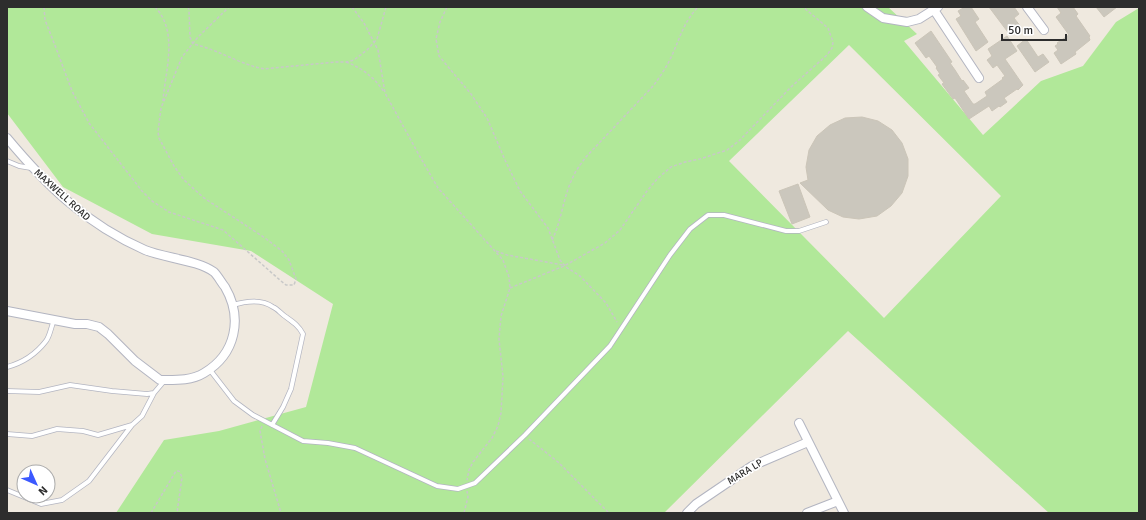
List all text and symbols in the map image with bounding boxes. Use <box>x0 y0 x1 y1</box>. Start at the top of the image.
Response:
scale bar <box>1002 16 1066 42</box>
text: 50 m <box>1008 23 1033 38</box>
street label: MAXWELL ROAD <box>31 167 93 223</box>
street label: MARA LP <box>725 457 765 487</box>
north arrow <box>16 464 56 504</box>
text: N <box>35 483 50 498</box>

